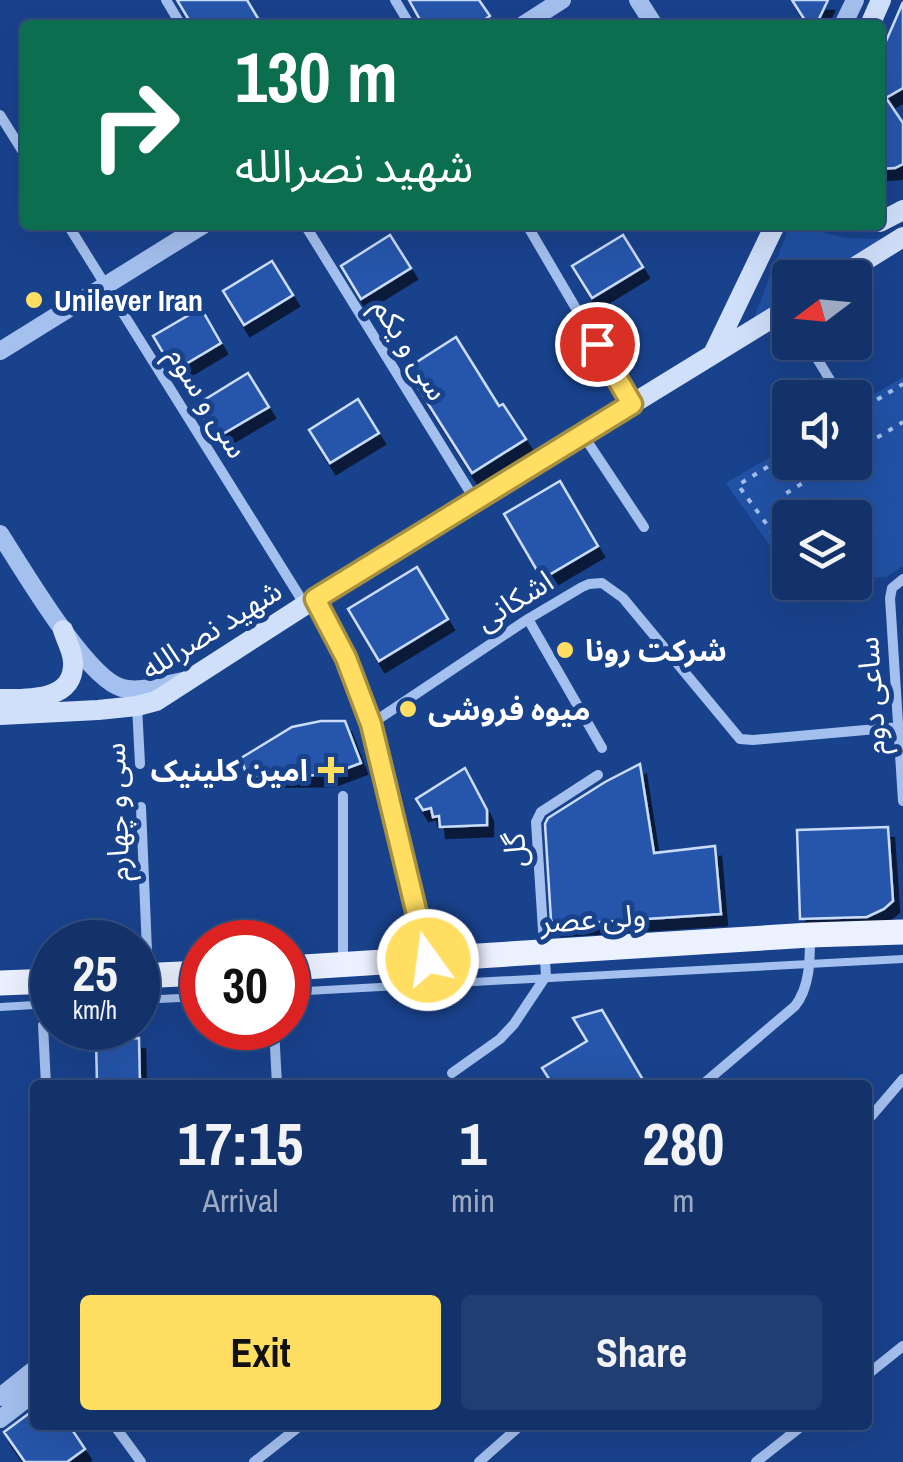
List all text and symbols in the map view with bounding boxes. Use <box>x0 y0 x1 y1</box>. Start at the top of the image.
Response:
text: 130 m <box>235 30 398 124</box>
icon: right <box>70 60 200 190</box>
text: شهید نصرالله <box>235 135 473 196</box>
north arrow <box>772 260 872 360</box>
map controls <box>772 260 872 600</box>
place label: Unilever Iran <box>54 280 203 320</box>
marker: Unilever Iran <box>23 289 45 311</box>
street label: سی و یکم <box>361 290 458 410</box>
pin <box>555 302 640 387</box>
icon: arrive <box>570 317 625 372</box>
street label: سی و سوم <box>155 338 258 467</box>
button: sound <box>772 380 872 480</box>
button: layers <box>772 500 872 600</box>
street label: اشکانی <box>467 561 561 639</box>
street label: شهید نصرالله <box>133 570 289 688</box>
place label: شرکت رونا <box>585 630 727 670</box>
street label: ساعی دوم <box>847 635 898 757</box>
marker: شرکت رونا <box>554 639 576 661</box>
place label: میوه فروشی <box>428 689 591 729</box>
marker: میوه فروشی <box>397 698 419 720</box>
street label: سی و چهارم <box>94 742 141 882</box>
place label: امین کلینیک <box>151 750 308 790</box>
marker: امین کلینیک <box>318 757 344 783</box>
street label: گل <box>493 831 535 868</box>
street label: ولی عصر <box>538 894 647 942</box>
position arrow <box>376 908 480 1012</box>
speed limit sign: 30 <box>180 920 310 1050</box>
text: 25 <box>72 939 118 1007</box>
text: km/h <box>73 993 117 1027</box>
text: 17:15 <box>178 1103 303 1184</box>
text: 1 <box>459 1103 487 1184</box>
text: 280 <box>642 1103 724 1184</box>
text: Arrival <box>203 1179 278 1222</box>
text: min <box>451 1179 495 1222</box>
text: m <box>672 1179 694 1222</box>
button: Exit <box>80 1295 441 1410</box>
button: Share <box>461 1295 822 1410</box>

